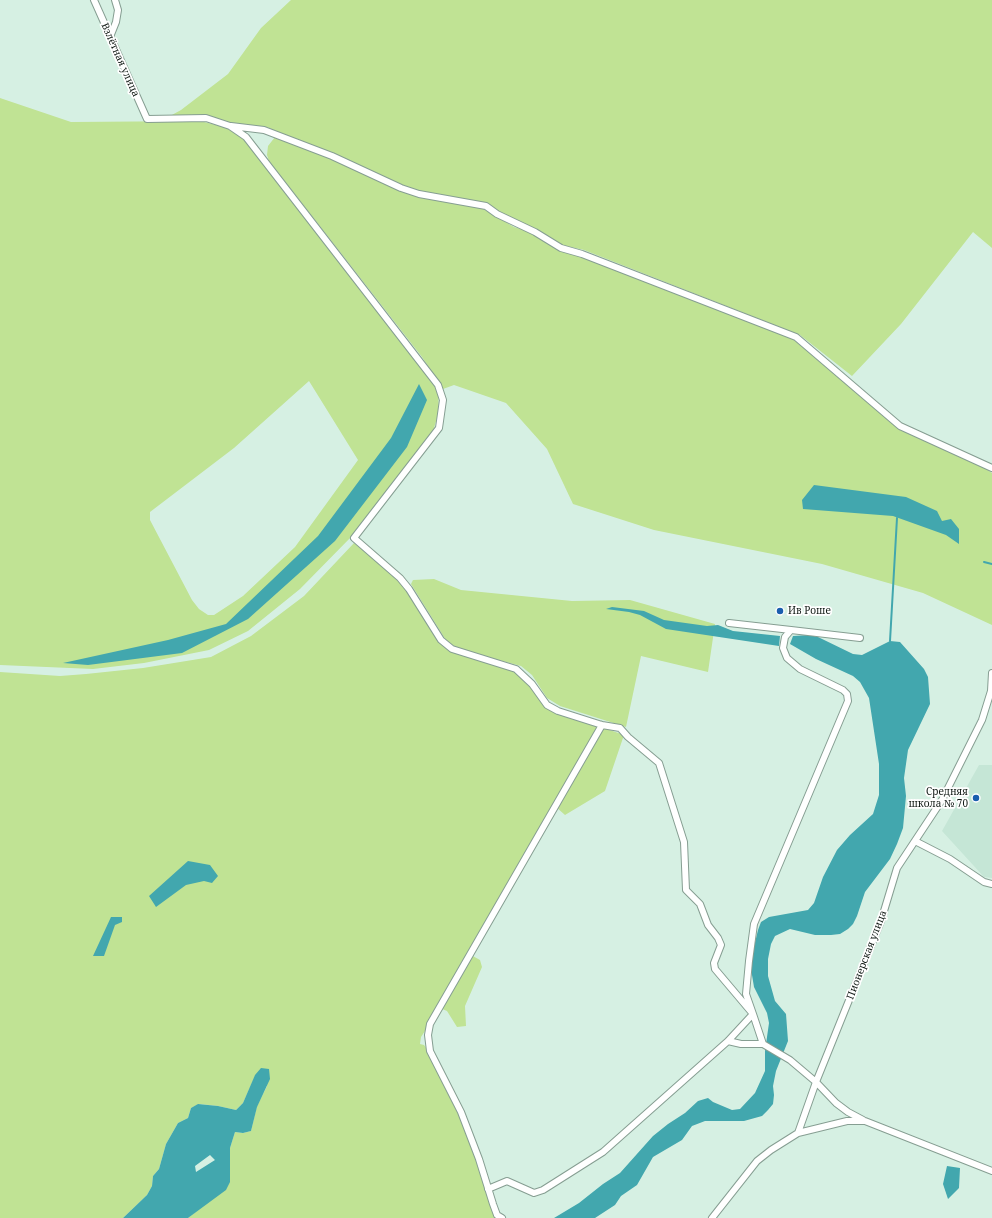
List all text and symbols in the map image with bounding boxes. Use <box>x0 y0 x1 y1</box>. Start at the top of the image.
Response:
street label: Взлётная улица <box>98 21 142 99</box>
place label: Ив Роше <box>788 605 831 617</box>
marker: Ив Роше <box>775 606 785 616</box>
place label: Средняя школа № 70 <box>908 786 968 810</box>
marker: Средняя школа № 70 <box>971 793 981 803</box>
street label: Пионерская улица <box>844 909 890 1001</box>

